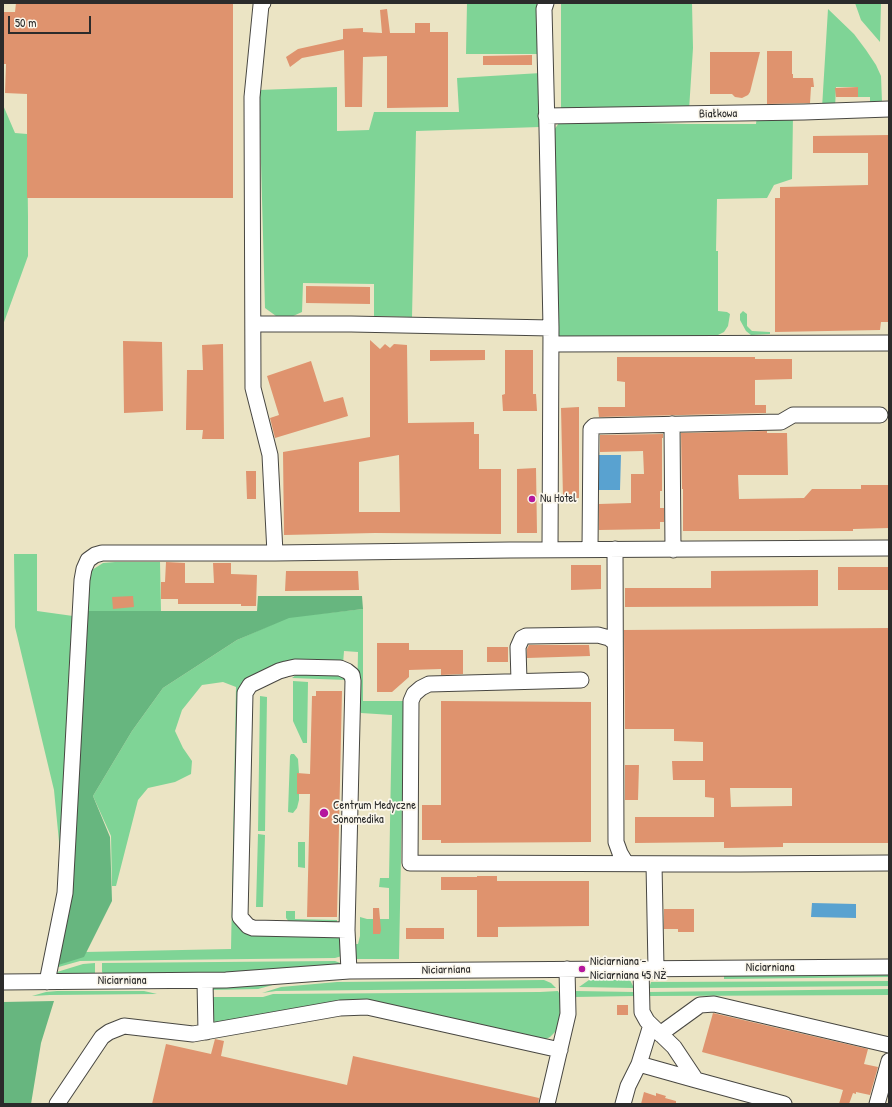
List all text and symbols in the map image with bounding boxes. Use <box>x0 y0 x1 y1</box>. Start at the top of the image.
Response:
scale bar <box>10 8 93 34</box>
text: 50 m <box>15 14 36 31</box>
street label: Białkowa <box>699 106 737 122</box>
place label: Nu Hotel <box>540 492 576 506</box>
marker: Nu Hotel <box>527 494 537 504</box>
place label: Centrum Medyczne Sonomedika <box>333 799 416 827</box>
marker: Centrum Medyczne Sonomedika <box>318 807 330 819</box>
place label: Niciarniana - Niciarniana 45 NŻ <box>590 955 666 983</box>
street label: Niciarniana <box>746 961 794 975</box>
street label: Niciarniana <box>422 962 470 978</box>
marker: Niciarniana - Niciarniana 45 NŻ <box>577 964 587 974</box>
street label: Niciarniana <box>98 974 146 988</box>

